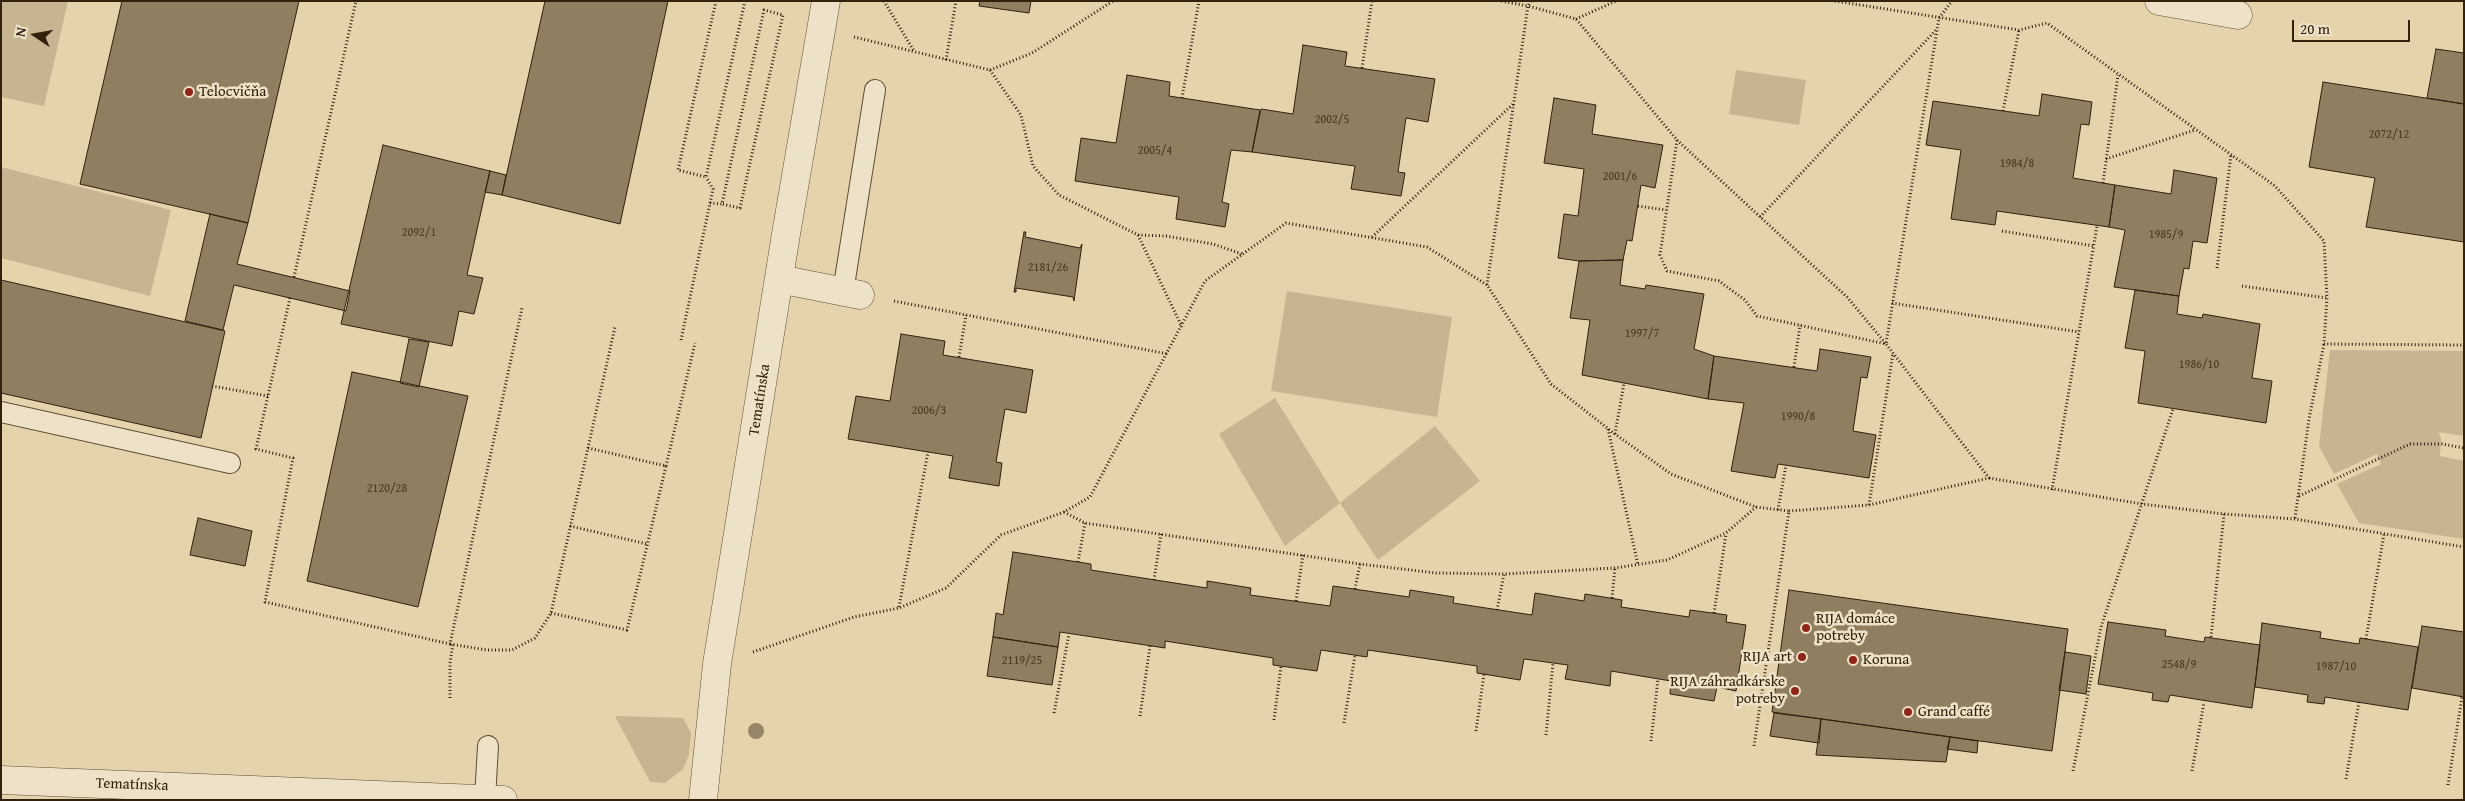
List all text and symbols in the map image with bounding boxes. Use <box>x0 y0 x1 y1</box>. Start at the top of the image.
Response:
north arrow <box>10 10 60 60</box>
scale bar <box>2295 10 2412 42</box>
text: 20 m <box>2300 18 2330 39</box>
text: N <box>10 25 31 39</box>
place label: Telocvičňa <box>199 83 266 101</box>
marker: Telocvičňa <box>183 86 195 98</box>
house number: 2002/5 <box>1315 113 1349 127</box>
house number: 2072/12 <box>2369 128 2409 142</box>
house number: 2005/4 <box>1138 144 1172 158</box>
house number: 1984/8 <box>2000 157 2034 171</box>
house number: 2001/6 <box>1603 170 1637 184</box>
house number: 2092/1 <box>402 226 436 240</box>
house number: 1985/9 <box>2149 228 2183 242</box>
house number: 2181/26 <box>1028 261 1068 275</box>
house number: 1997/7 <box>1625 327 1659 341</box>
house number: 1986/10 <box>2179 358 2219 372</box>
street label: Tematínska <box>745 363 775 437</box>
house number: 2006/3 <box>912 404 946 418</box>
house number: 1990/8 <box>1781 410 1815 424</box>
house number: 2120/28 <box>367 482 407 496</box>
place label: RIJA domáce potreby <box>1816 610 1895 645</box>
marker: RIJA domáce potreby <box>1800 622 1812 634</box>
place label: RIJA art <box>1743 648 1792 666</box>
marker: RIJA art <box>1796 651 1808 663</box>
place label: Koruna <box>1863 651 1909 669</box>
house number: 2119/25 <box>1002 654 1042 668</box>
marker: Koruna <box>1847 654 1859 666</box>
house number: 2548/9 <box>2162 658 2196 672</box>
house number: 1987/10 <box>2316 660 2356 674</box>
place label: RIJA záhradkárske potreby <box>1670 673 1785 708</box>
marker: RIJA záhradkárske potreby <box>1789 685 1801 697</box>
place label: Grand caffé <box>1918 703 1990 721</box>
marker: Grand caffé <box>1902 706 1914 718</box>
street label: Tematínska <box>95 775 169 795</box>

